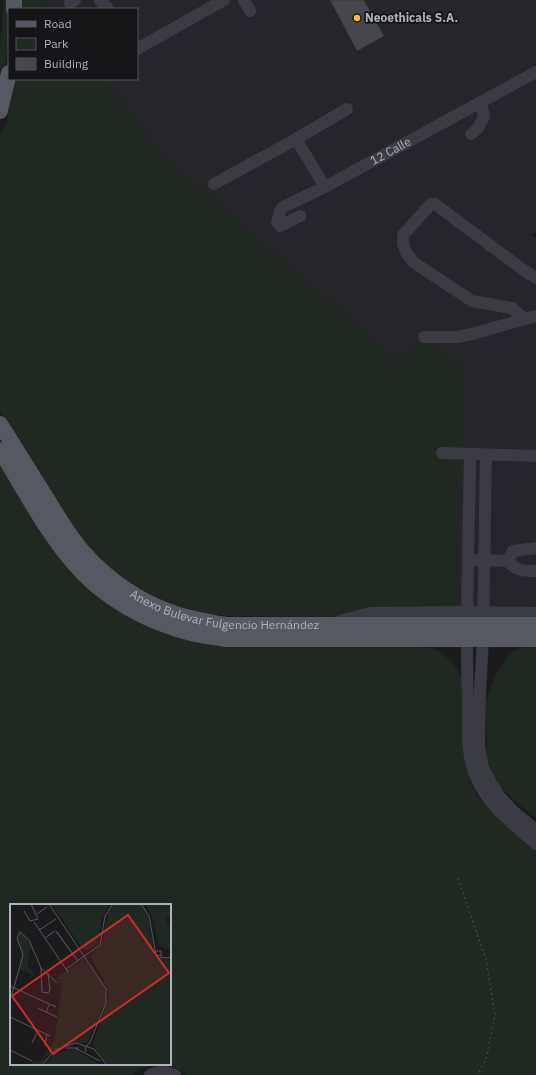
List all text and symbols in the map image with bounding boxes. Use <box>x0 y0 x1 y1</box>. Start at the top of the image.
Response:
legend <box>8 8 138 80</box>
place label: Neoethicals S.A. <box>365 10 458 25</box>
marker: Neoethicals S.A. <box>352 13 362 23</box>
text: Road <box>44 16 72 31</box>
text: Park <box>44 36 69 51</box>
text: Building <box>44 56 89 71</box>
street label: 12 Calle <box>367 133 414 168</box>
street label: Anexo Bulevar Fulgencio Hernández <box>128 586 319 632</box>
inset map <box>10 904 171 1065</box>

